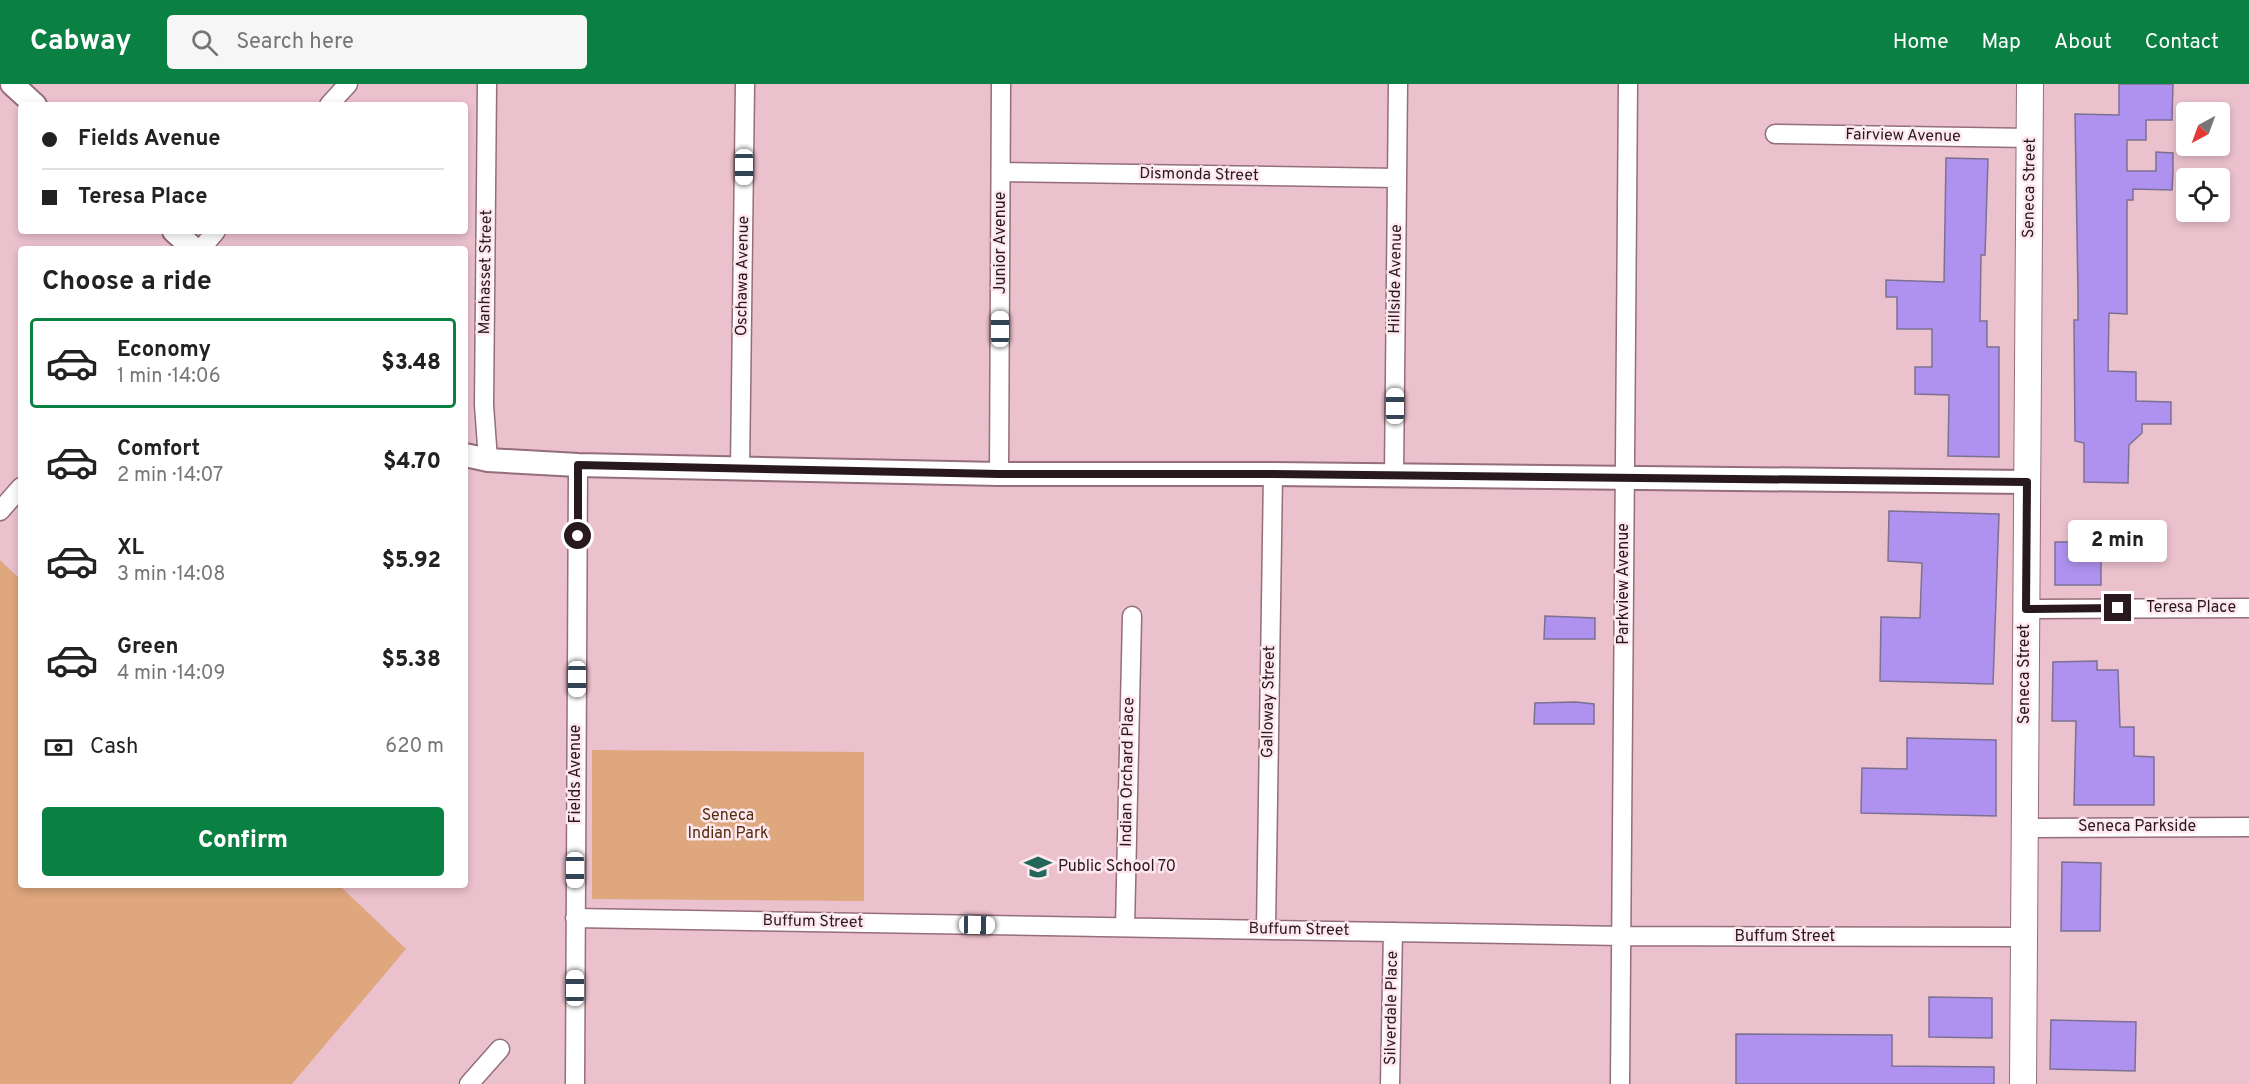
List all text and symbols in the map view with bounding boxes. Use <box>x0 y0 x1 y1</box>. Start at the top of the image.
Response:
search box <box>167 15 587 69</box>
text: Cabway <box>30 24 131 60</box>
icon: search <box>188 26 221 59</box>
text: Search here <box>236 29 354 56</box>
text: Home <box>1893 29 1949 56</box>
text: Map <box>1982 29 2021 56</box>
text: About <box>2054 29 2112 56</box>
text: Contact <box>2145 29 2219 56</box>
north arrow <box>2176 102 2230 156</box>
map controls <box>2176 102 2230 222</box>
street label: Fairview Avenue <box>1845 125 1961 147</box>
text: Fields Avenue <box>78 126 221 153</box>
street label: Seneca Street <box>2019 138 2041 238</box>
car <box>735 149 753 185</box>
street label: Dismonda Street <box>1139 164 1259 186</box>
button: locate <box>2176 168 2230 222</box>
text: Teresa Place <box>78 184 208 211</box>
street label: Junior Avenue <box>991 192 1011 294</box>
street label: Manhasset Street <box>475 209 497 335</box>
street label: Oschawa Avenue <box>732 216 754 336</box>
street label: Hillside Avenue <box>1385 224 1407 334</box>
text: Choose a ride <box>42 265 212 299</box>
car <box>991 311 1009 347</box>
icon: car <box>45 336 99 390</box>
text: Economy <box>117 337 211 364</box>
text: $3.48 <box>381 350 441 377</box>
text: 1 min · 14:06 <box>117 364 221 390</box>
car <box>1386 388 1404 424</box>
icon: car <box>45 435 99 489</box>
text: Comfort <box>117 436 200 463</box>
text: $4.70 <box>383 449 441 476</box>
text: 2 min · 14:07 <box>117 463 223 489</box>
callout: 2 min <box>2068 521 2168 563</box>
route start <box>564 522 591 549</box>
street label: Parkview Avenue <box>1614 523 1634 645</box>
text: 2 min <box>2091 528 2144 554</box>
icon: car <box>45 534 99 588</box>
text: XL <box>117 535 144 562</box>
text: $5.92 <box>382 548 441 575</box>
text: 3 min · 14:08 <box>117 562 225 588</box>
route end <box>2104 594 2131 621</box>
street label: Teresa Place <box>2146 598 2236 618</box>
street label: Seneca Street <box>2015 624 2035 724</box>
icon: car <box>45 633 99 687</box>
text: Green <box>117 634 179 661</box>
street label: Galloway Street <box>1258 646 1280 758</box>
text: $5.38 <box>382 647 441 674</box>
text: 4 min · 14:09 <box>117 661 226 687</box>
car <box>568 661 586 697</box>
street label: Indian Orchard Place <box>1117 697 1139 847</box>
street label: Fields Avenue <box>566 725 586 823</box>
icon: cash <box>42 731 75 764</box>
text: Cash <box>90 734 139 761</box>
text: 620 m <box>385 734 444 760</box>
park label: Seneca Indian Park <box>687 806 769 844</box>
button: Confirm <box>42 807 444 876</box>
street label: Seneca Parkside <box>2078 817 2196 837</box>
car <box>566 852 584 888</box>
school or university icon: Public School 70 <box>1023 852 1053 882</box>
place label: Public School 70 <box>1058 857 1176 877</box>
street label: Buffum Street <box>762 911 864 933</box>
car <box>959 916 995 934</box>
street label: Buffum Street <box>1248 919 1350 941</box>
street label: Buffum Street <box>1735 927 1835 947</box>
street label: Silverdale Place <box>1381 951 1403 1065</box>
car <box>566 970 584 1006</box>

